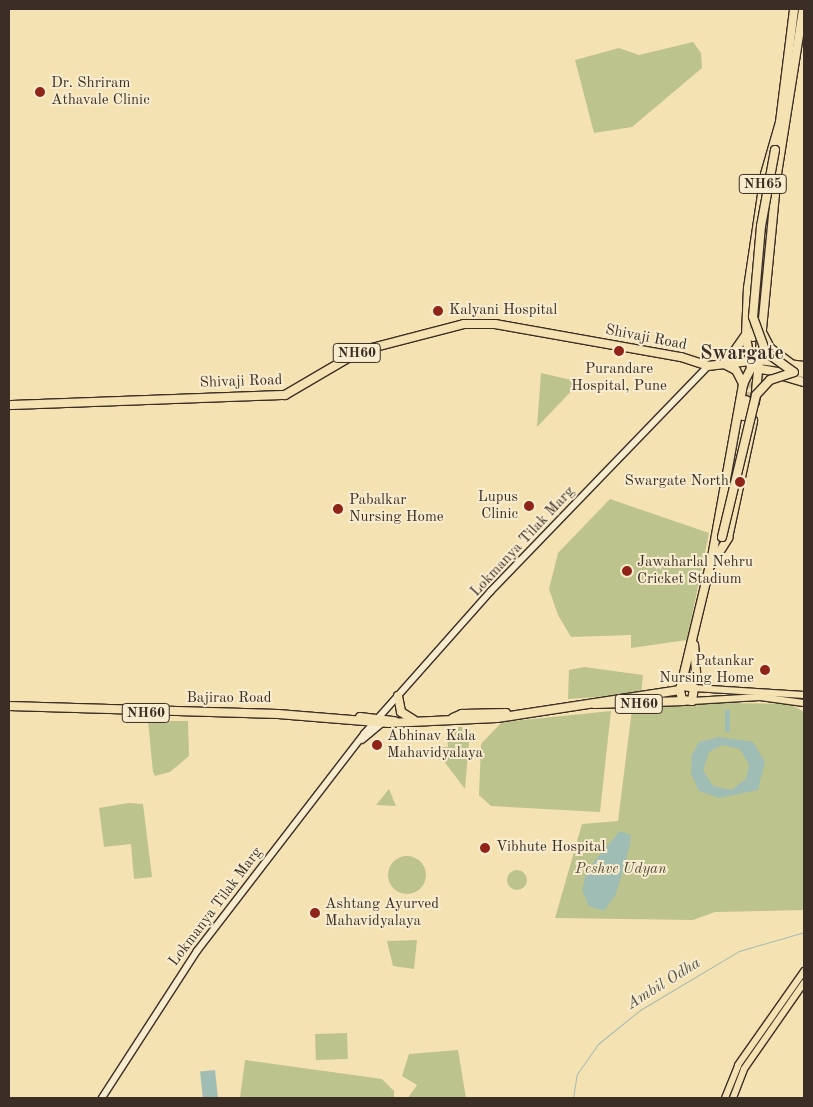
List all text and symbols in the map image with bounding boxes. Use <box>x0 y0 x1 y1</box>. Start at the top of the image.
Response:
place label: Dr. Shriram Athavale Clinic <box>51 74 150 109</box>
marker: Dr. Shriram Athavale Clinic <box>33 85 47 99</box>
road number: NH65 <box>738 172 788 195</box>
place label: Kalyani Hospital <box>449 302 557 320</box>
marker: Kalyani Hospital <box>431 304 445 318</box>
street label: Shivaji Road <box>604 321 688 355</box>
road number: NH60 <box>332 342 382 364</box>
district label: Swargate <box>700 342 784 366</box>
marker: Purandare Hospital, Pune <box>612 344 626 358</box>
place label: Purandare Hospital, Pune <box>571 360 667 395</box>
street label: Shivaji Road <box>199 372 283 392</box>
place label: Swargate North <box>625 473 729 491</box>
marker: Swargate North <box>733 475 747 489</box>
street label: Lokmanya Tilak Marg <box>467 483 579 601</box>
place label: Lupus Clinic <box>478 488 518 523</box>
place label: Pabalkar Nursing Home <box>349 491 444 526</box>
marker: Lupus Clinic <box>522 499 536 513</box>
marker: Pabalkar Nursing Home <box>331 502 345 516</box>
place label: Jawaharlal Nehru Cricket Stadium <box>637 553 753 588</box>
marker: Jawaharlal Nehru Cricket Stadium <box>621 565 633 577</box>
place label: Patankar Nursing Home <box>659 652 754 687</box>
marker: Patankar Nursing Home <box>758 663 772 677</box>
street label: Bajirao Road <box>186 690 272 708</box>
road number: NH60 <box>614 692 664 716</box>
road number: NH60 <box>121 701 171 724</box>
place label: Abhinav Kala Mahavidyalaya <box>387 727 483 762</box>
marker: Abhinav Kala Mahavidyalaya <box>371 739 383 751</box>
place label: Vibhute Hospital <box>496 839 605 857</box>
marker: Vibhute Hospital <box>478 841 492 855</box>
street label: Lokmanya Tilak Marg <box>165 844 267 970</box>
park label: Peshve Udyan <box>575 861 667 879</box>
place label: Ashtang Ayurved Mahavidyalaya <box>325 895 439 930</box>
marker: Ashtang Ayurved Mahavidyalaya <box>309 907 321 919</box>
water label: Ambil Odha <box>624 954 704 1014</box>

